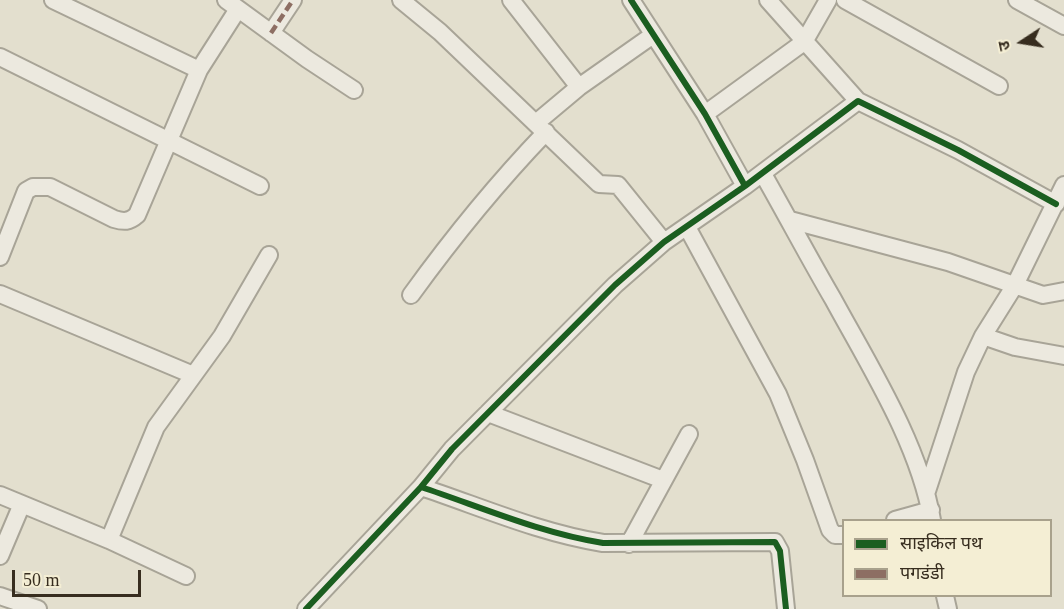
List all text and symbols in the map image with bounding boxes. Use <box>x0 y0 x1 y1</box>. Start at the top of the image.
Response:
north arrow <box>992 12 1052 72</box>
text: उ <box>995 39 1013 52</box>
legend <box>842 519 1052 597</box>
text: साइकिल पथ <box>900 533 983 553</box>
scale bar <box>15 558 144 596</box>
text: पगडंडी <box>900 563 944 583</box>
text: 50 m <box>23 570 60 590</box>

